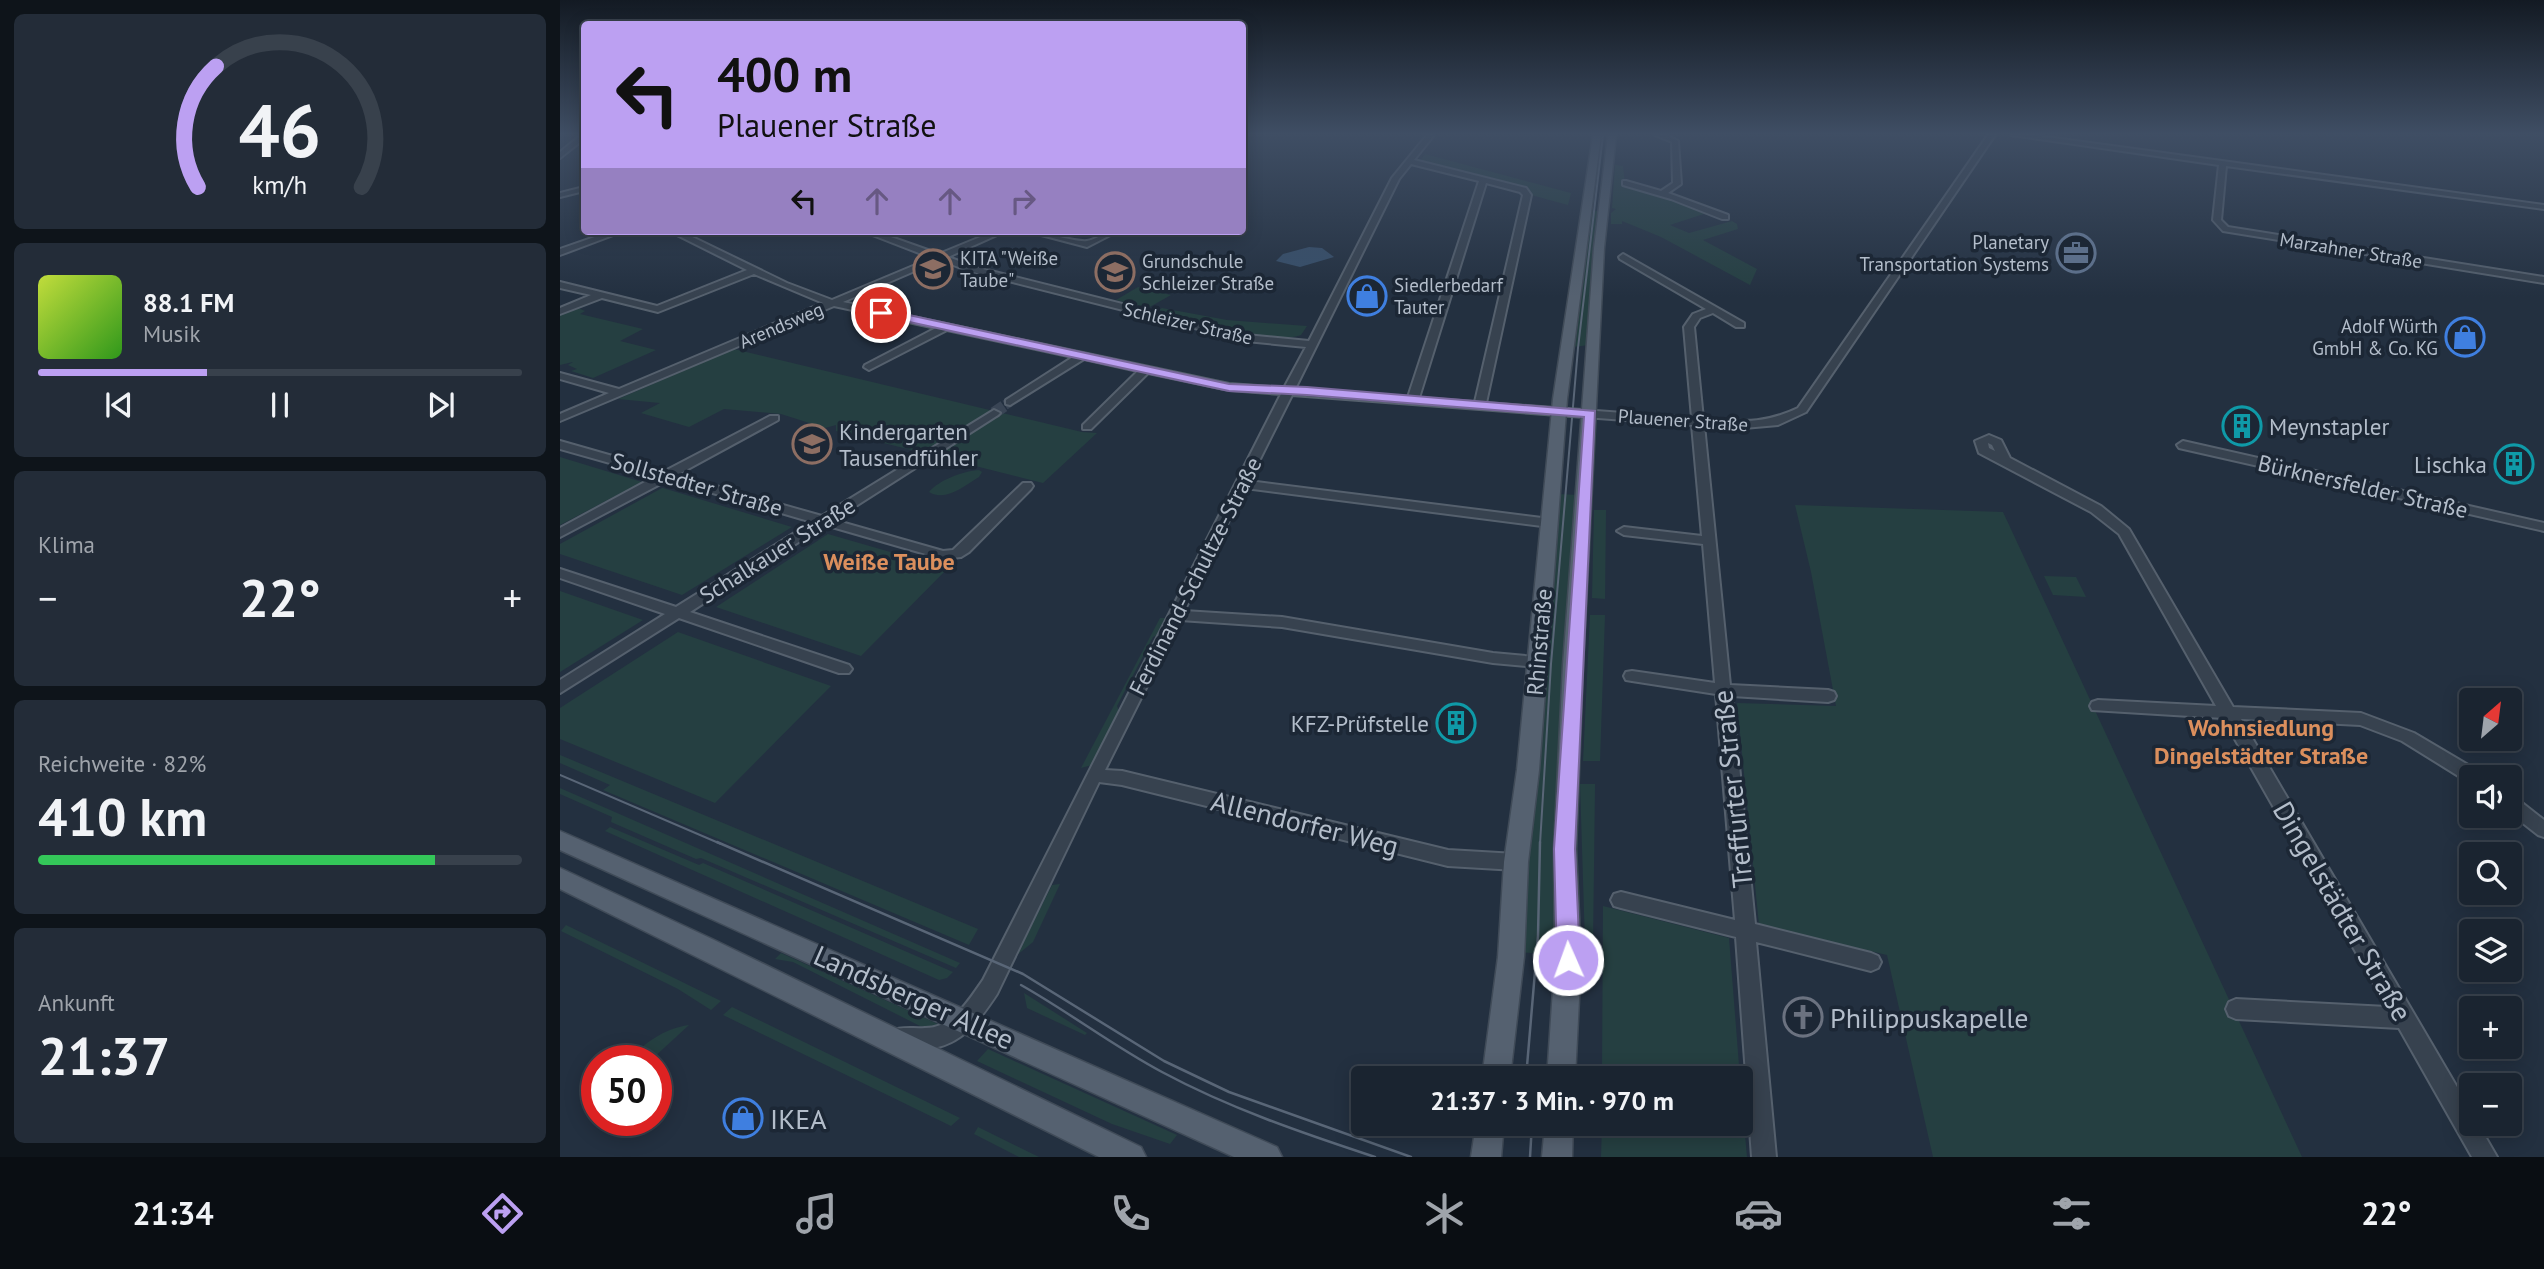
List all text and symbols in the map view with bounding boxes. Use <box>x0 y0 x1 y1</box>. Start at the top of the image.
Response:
text: 400 m <box>717 42 852 106</box>
icon: left <box>602 49 693 140</box>
text: 46 <box>239 84 321 178</box>
text: Plauener Straße <box>717 104 937 146</box>
text: km/h <box>253 169 307 201</box>
icon: left <box>785 182 823 220</box>
icon: ahead <box>858 182 896 220</box>
icon: ahead <box>931 182 969 220</box>
icon: right <box>1004 182 1042 220</box>
street label: Marzahner Straße <box>2278 227 2424 273</box>
place label: Planetary Transportation Systems <box>1859 230 2049 276</box>
office icon: Planetary Transportation Systems <box>2055 232 2097 274</box>
place label: KITA "Weiße Taube" <box>960 246 1058 292</box>
school or university icon: KITA "Weiße Taube" <box>912 248 954 290</box>
place label: Grundschule Schleizer Straße <box>1142 249 1274 295</box>
school or university icon: Grundschule Schleizer Straße <box>1094 251 1136 293</box>
place label: Siedlerbedarf Tauter <box>1394 273 1504 319</box>
shop icon: Siedlerbedarf Tauter <box>1346 275 1388 317</box>
pin <box>851 283 911 343</box>
text: 88.1 FM <box>143 286 234 319</box>
icon: arrive <box>862 294 900 332</box>
street label: Schleizer Straße <box>1121 296 1255 350</box>
street label: Arendsweg <box>735 297 827 353</box>
place label: Adolf Würth GmbH & Co. KG <box>2312 314 2438 360</box>
shop icon: Adolf Würth GmbH & Co. KG <box>2444 316 2486 358</box>
text: Musik <box>143 319 200 348</box>
icon: previous <box>100 386 138 424</box>
icon: pause <box>261 386 299 424</box>
icon: next <box>422 386 460 424</box>
street label: Plauener Straße <box>1617 403 1749 437</box>
building icon: Meynstapler <box>2221 405 2263 447</box>
place label: Meynstapler <box>2269 412 2389 441</box>
place label: Kindergarten Tausendfühler <box>839 417 978 472</box>
school or university icon: Kindergarten Tausendfühler <box>791 423 833 465</box>
building icon: Lischka <box>2493 443 2535 485</box>
street label: Sollstedter Straße <box>608 446 786 522</box>
street label: Bürknersfelder Straße <box>2255 448 2471 524</box>
place label: Lischka <box>2414 450 2487 479</box>
street label: Ferdinand-Schultze-Straße <box>1122 452 1268 700</box>
street label: Schalkauer Straße <box>694 490 860 610</box>
text: Klima <box>38 530 95 559</box>
district label: Weiße Taube <box>823 546 955 577</box>
text: 22° <box>239 564 321 631</box>
text: − <box>38 573 57 622</box>
text: + <box>503 573 522 622</box>
street label: Rhinstraße <box>1520 587 1558 697</box>
street label: Treffurter Straße <box>1703 688 1761 890</box>
north arrow <box>2459 688 2522 751</box>
map controls <box>2459 688 2522 1136</box>
building icon: KFZ-Prüfstelle <box>1435 702 1477 744</box>
place label: KFZ-Prüfstelle <box>1291 709 1429 738</box>
district label: Wohnsiedlung Dingelstädter Straße <box>2154 712 2368 771</box>
text: Reichweite · 82% <box>38 749 206 778</box>
button: sound <box>2459 765 2522 828</box>
street label: Allendorfer Weg <box>1207 782 1403 864</box>
text: 410 km <box>38 783 207 850</box>
street label: Dingelstädter Straße <box>2265 794 2421 1028</box>
button: search <box>2459 842 2522 905</box>
button: layers <box>2459 919 2522 982</box>
position arrow <box>1531 923 1605 997</box>
street label: Landsberger Allee <box>808 936 1020 1058</box>
text: Ankunft <box>38 988 115 1017</box>
church icon: Philippuskapelle <box>1782 996 1824 1038</box>
button: + <box>2459 996 2522 1059</box>
place label: Philippuskapelle <box>1830 999 2029 1036</box>
text: 21:37 <box>38 1022 170 1089</box>
speed limit sign: 50 <box>581 1045 672 1136</box>
button: − <box>2459 1073 2522 1136</box>
text: 21:37 · 3 Min. · 970 m <box>1430 1084 1674 1117</box>
shop icon: IKEA <box>722 1097 764 1139</box>
place label: IKEA <box>770 1100 827 1137</box>
icon: directions <box>478 1189 527 1238</box>
icon: music <box>792 1189 841 1238</box>
icon: phone <box>1106 1189 1155 1238</box>
icon: climate <box>1420 1189 1469 1238</box>
icon: car <box>1734 1189 1783 1238</box>
icon: filters <box>2047 1189 2096 1238</box>
text: 21:34 <box>132 1192 214 1234</box>
text: 22° <box>2361 1192 2412 1234</box>

